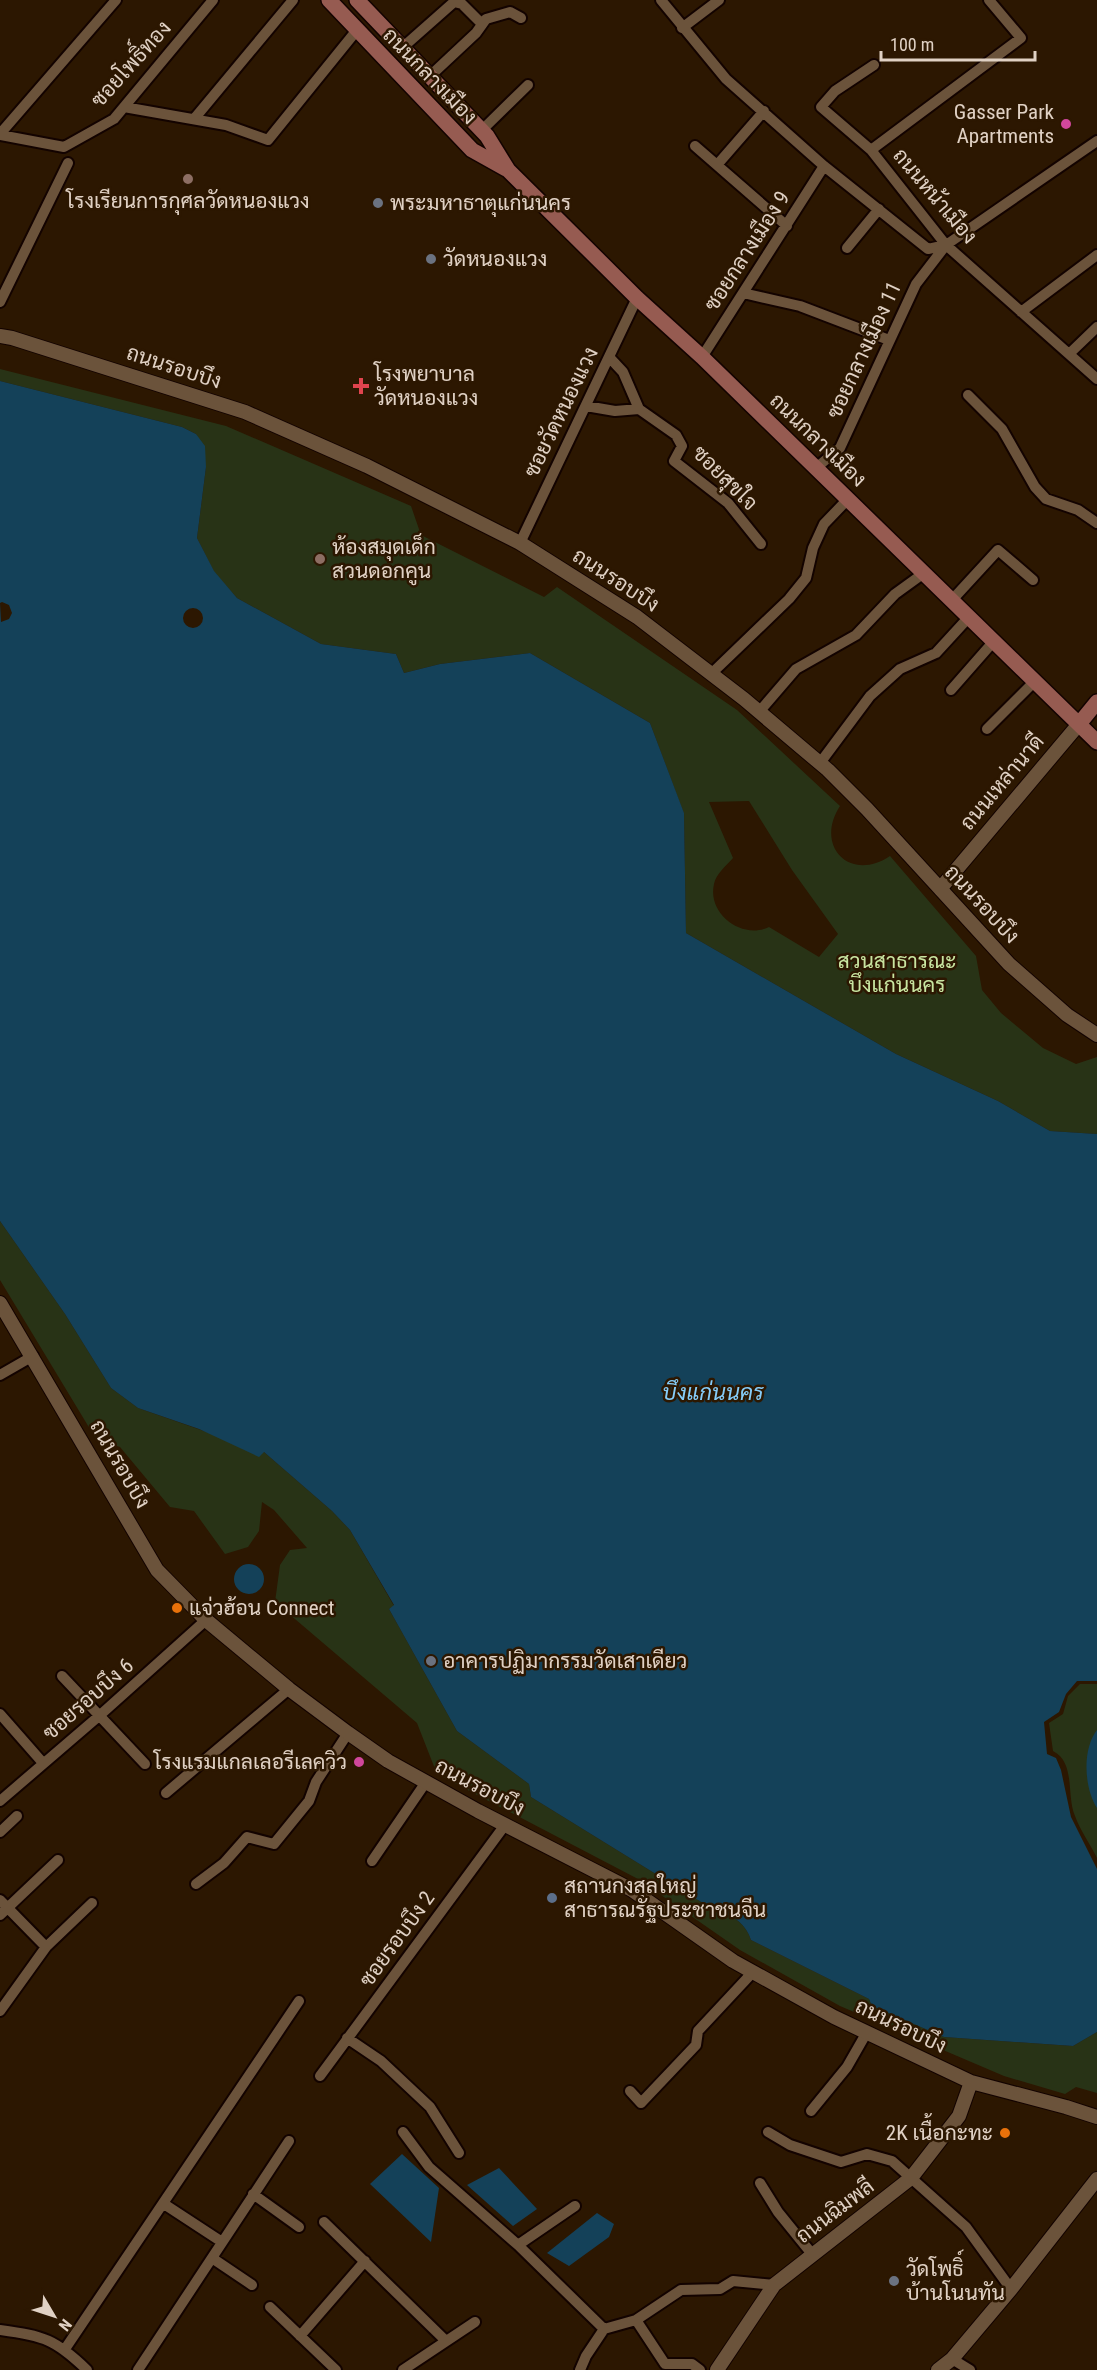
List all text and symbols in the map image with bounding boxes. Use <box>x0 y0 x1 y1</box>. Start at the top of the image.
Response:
street label: ซอยโพธิ์ทอง <box>80 11 176 112</box>
street label: ถนนกลางเมือง <box>378 22 483 129</box>
scale bar <box>881 24 1036 62</box>
text: 100 m <box>890 34 934 55</box>
place label: Gasser Park Apartments <box>954 100 1055 148</box>
marker: Gasser Park Apartments <box>1059 117 1073 131</box>
street label: ถนนหน้าเมือง <box>888 142 983 249</box>
marker: โรงเรียนการกุศลวัดหนองแวง <box>181 172 195 186</box>
street label: ซอยกลางเมือง 9 <box>698 186 795 315</box>
place label: โรงเรียนการกุศลวัดหนองแวง <box>65 188 310 215</box>
place label: พระมหาธาตุแก่นนคร <box>390 191 571 217</box>
marker: พระมหาธาตุแก่นนคร <box>371 196 385 210</box>
place label: วัดหนองแวง <box>443 247 547 271</box>
marker: วัดหนองแวง <box>424 252 438 266</box>
street label: ซอยกลางเมือง 11 <box>820 277 906 422</box>
street label: ถนนรอบบึง <box>124 339 225 394</box>
street label: ซอยวัดหนองแวง <box>519 343 603 481</box>
place label: โรงพยาบาล วัดหนองแวง <box>373 361 478 410</box>
marker: โรงพยาบาล วัดหนองแวง <box>352 377 370 395</box>
street label: ถนนกลางเมือง <box>765 387 872 492</box>
street label: ซอยสุขใจ <box>686 440 763 517</box>
place label: ห้องสมุดเด็ก สวนดอกคูน <box>332 532 436 586</box>
street label: ถนนรอบบึง <box>568 542 664 617</box>
marker: ห้องสมุดเด็ก สวนดอกคูน <box>313 552 327 566</box>
street label: ถนนเหล่านาดี <box>954 729 1049 835</box>
street label: ถนนรอบบึง <box>940 859 1025 948</box>
park label: สวนสาธารณะ บึงแก่นนคร <box>837 949 957 997</box>
water label: บึงแก่นนคร <box>662 1379 765 1405</box>
street label: ถนนรอบบึง <box>85 1415 156 1512</box>
place label: แจ่วฮ้อน Connect <box>189 1596 335 1620</box>
marker: แจ่วฮ้อน Connect <box>170 1601 184 1615</box>
place label: อาคารปฏิมากรรมวัดเสาเดียว <box>443 1648 687 1674</box>
street label: ซอยรอบบึง 6 <box>37 1653 138 1745</box>
marker: อาคารปฏิมากรรมวัดเสาเดียว <box>424 1654 438 1668</box>
place label: โรงแรมแกลเลอรีเลควิว <box>153 1749 347 1774</box>
street label: ถนนรอบบึง <box>431 1752 529 1821</box>
marker: โรงแรมแกลเลอรีเลควิว <box>352 1755 366 1769</box>
place label: สถานกงสุลใหญ่ สาธารณรัฐประชาชนจีน <box>564 1873 766 1923</box>
street label: ซอยรอบบึง 2 <box>354 1886 440 1991</box>
marker: สถานกงสุลใหญ่ สาธารณรัฐประชาชนจีน <box>545 1891 559 1905</box>
street label: ถนนรอบบึง <box>852 1993 951 2058</box>
place label: 2K เนื้อกะทะ <box>886 2113 993 2145</box>
marker: 2K เนื้อกะทะ <box>998 2126 1012 2140</box>
street label: ถนนฉิมพลี <box>791 2173 879 2248</box>
place label: วัดโพธิ์ บ้านโนนทัน <box>906 2249 1005 2305</box>
marker: วัดโพธิ์ บ้านโนนทัน <box>887 2274 901 2288</box>
north arrow <box>24 2286 84 2346</box>
text: N <box>55 2315 76 2335</box>

